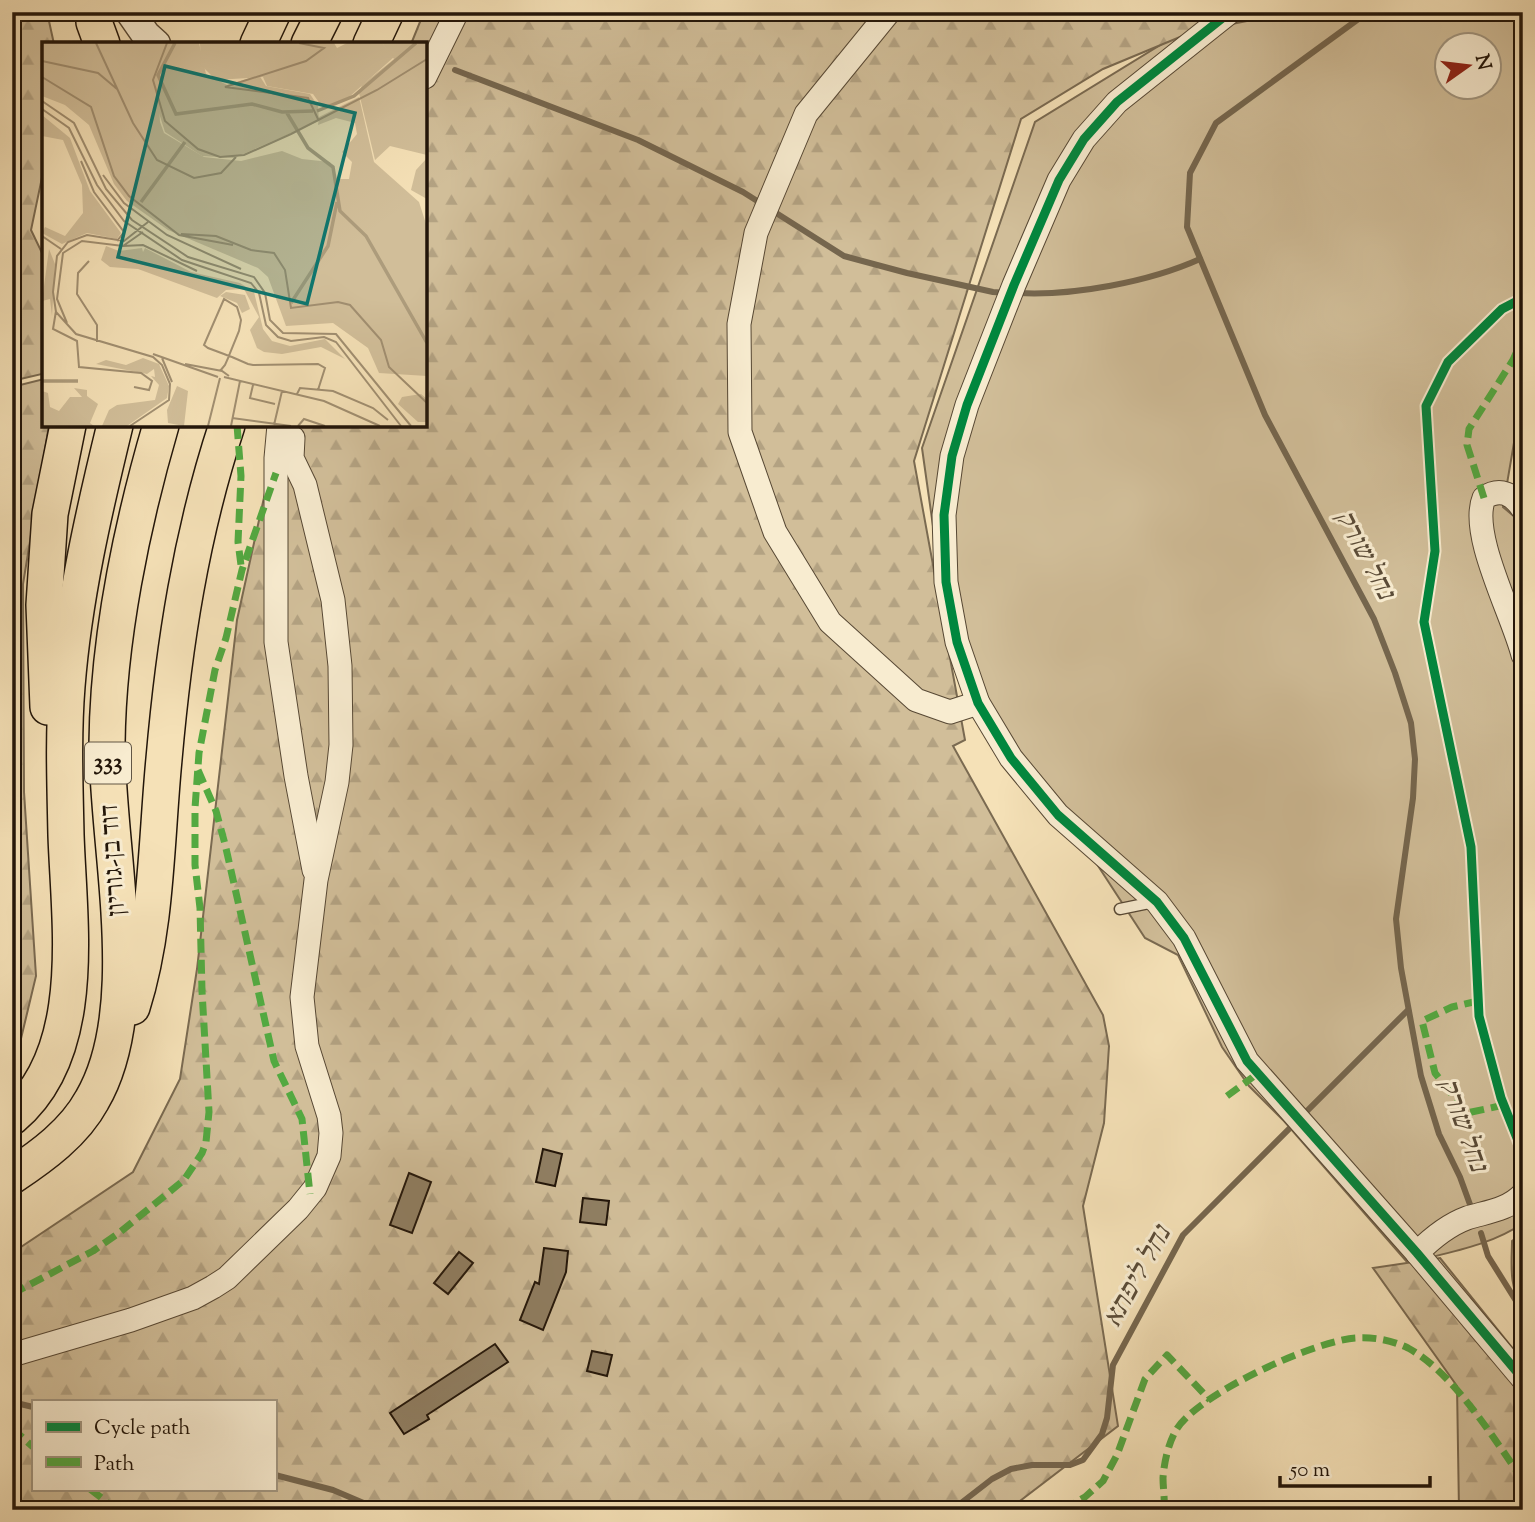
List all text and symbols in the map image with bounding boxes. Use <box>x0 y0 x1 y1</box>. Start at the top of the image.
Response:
north arrow <box>1434 32 1504 102</box>
inset map <box>42 42 427 427</box>
text: N <box>1467 52 1497 73</box>
water label: נחל שורק <box>1324 503 1406 609</box>
road number: 333 <box>85 742 131 784</box>
street label: דוד בן-גוריון <box>92 803 136 917</box>
water label: נחל שורק <box>1427 1073 1498 1180</box>
water label: נחל ליפתא <box>1094 1217 1184 1335</box>
legend <box>32 1400 276 1490</box>
text: Cycle path <box>94 1414 191 1444</box>
scale bar <box>1280 1445 1430 1489</box>
text: Path <box>94 1450 135 1480</box>
text: 50 m <box>1289 1456 1330 1486</box>

